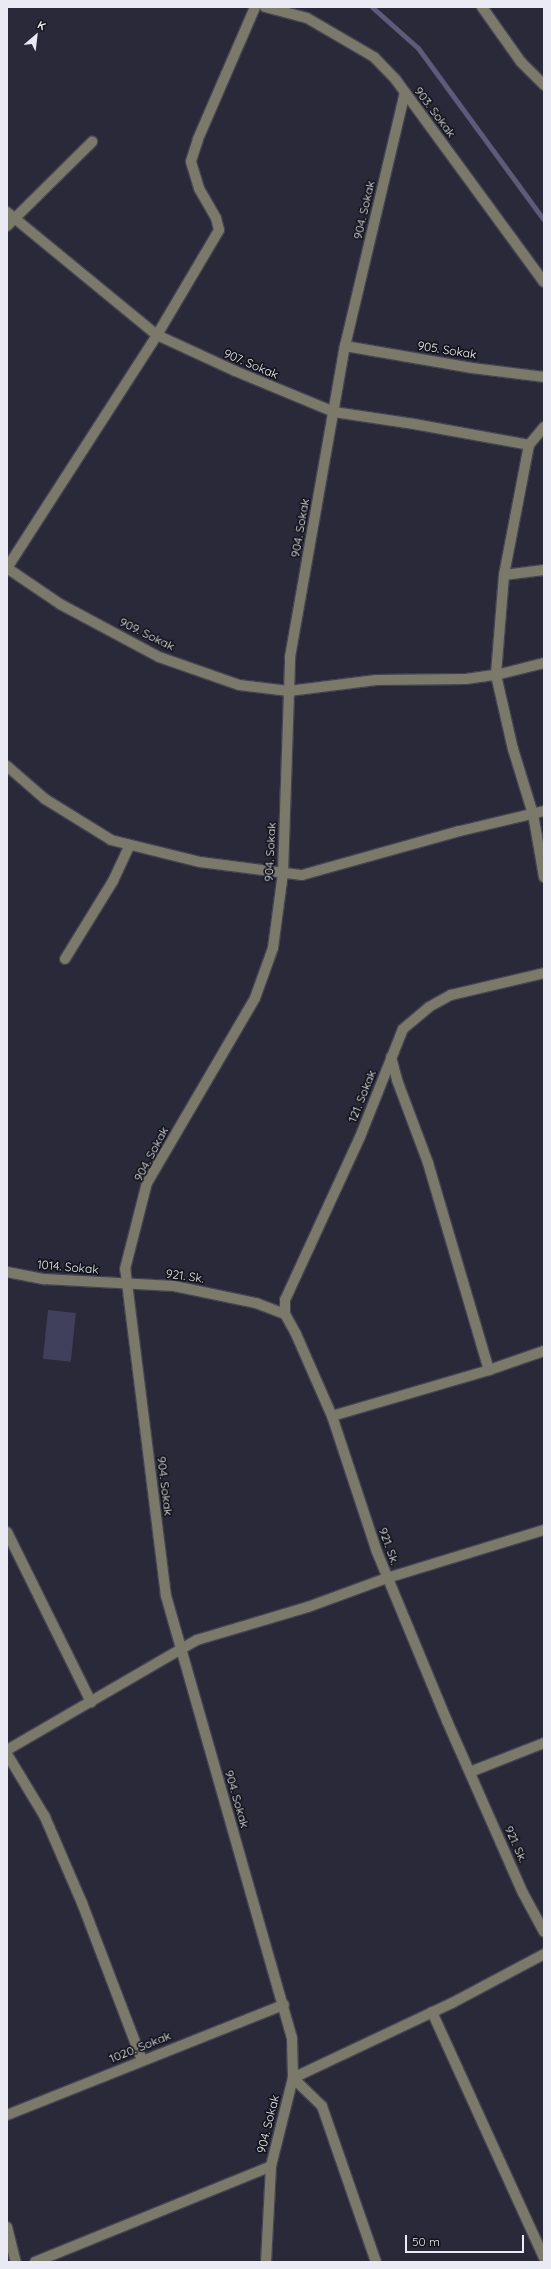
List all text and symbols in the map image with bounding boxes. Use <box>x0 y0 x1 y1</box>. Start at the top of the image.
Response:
north arrow <box>16 16 56 56</box>
text: K <box>35 18 48 33</box>
street label: 903. Sokak <box>411 84 459 140</box>
street label: 904. Sokak <box>350 179 378 241</box>
street label: 905. Sokak <box>416 338 478 362</box>
street label: 907. Sokak <box>221 346 281 382</box>
street label: 904. Sokak <box>288 497 312 559</box>
street label: 909. Sokak <box>117 614 177 654</box>
street label: 904. Sokak <box>261 822 279 882</box>
street label: 121. Sokak <box>345 1068 379 1124</box>
street label: 904. Sokak <box>131 1124 171 1184</box>
street label: 1014. Sokak <box>37 1257 99 1277</box>
street label: 921. Sk. <box>165 1266 205 1286</box>
street label: 904. Sokak <box>154 1456 176 1516</box>
street label: 921. Sk. <box>376 1525 402 1567</box>
street label: 904. Sokak <box>222 1768 252 1830</box>
street label: 921. Sk. <box>502 1823 530 1865</box>
street label: 1020. Sokak <box>107 2028 173 2066</box>
street label: 904. Sokak <box>254 2093 282 2155</box>
scale bar <box>407 2227 526 2253</box>
text: 50 m <box>412 2234 440 2249</box>

